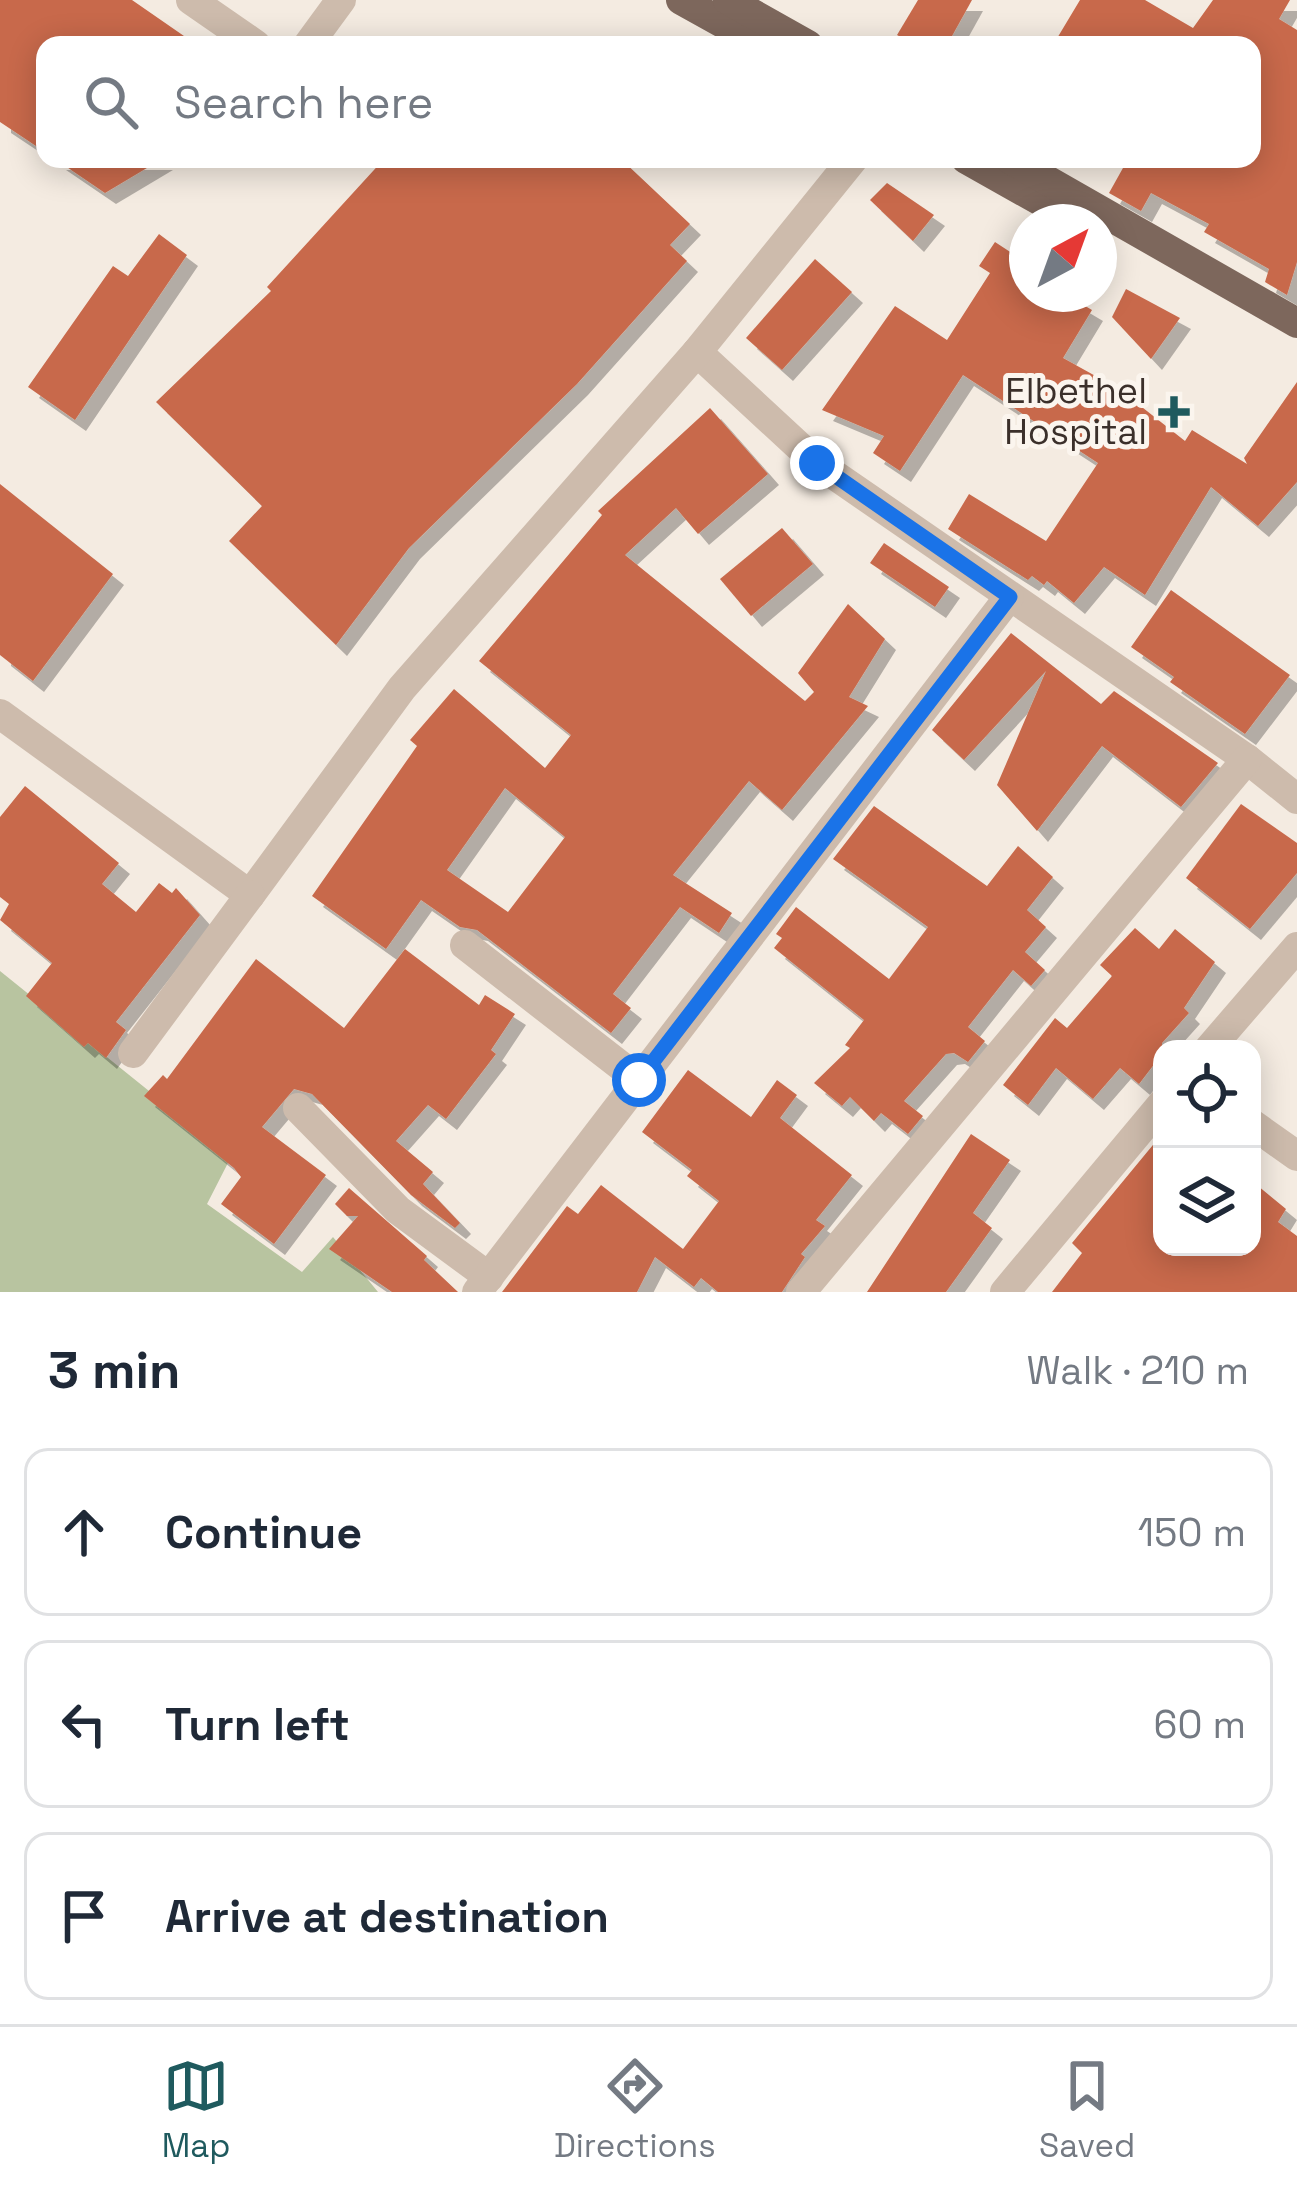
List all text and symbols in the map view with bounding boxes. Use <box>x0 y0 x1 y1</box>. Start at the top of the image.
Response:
search box <box>36 36 1261 168</box>
icon: search <box>78 69 144 135</box>
text: Search here <box>174 74 433 131</box>
north arrow <box>1009 204 1117 312</box>
place label: Elbethel Hospital <box>1004 368 1147 455</box>
marker: Elbethel Hospital <box>1158 396 1190 428</box>
route end <box>790 436 844 490</box>
map controls <box>1153 1040 1261 1256</box>
button: locate <box>1153 1040 1261 1148</box>
route start <box>612 1053 666 1107</box>
button: layers <box>1153 1148 1261 1256</box>
text: 3 min <box>48 1338 181 1403</box>
text: Walk · 210 m <box>1027 1346 1249 1395</box>
icon: ahead <box>51 1499 117 1565</box>
text: Continue <box>165 1504 362 1561</box>
text: 150 m <box>1138 1508 1246 1557</box>
icon: left <box>51 1691 117 1757</box>
text: Turn left <box>165 1696 350 1753</box>
text: 60 m <box>1154 1700 1246 1749</box>
icon: arrive <box>51 1883 117 1949</box>
text: Arrive at destination <box>165 1888 609 1945</box>
tab: Map <box>162 2053 230 2167</box>
tab: Directions <box>554 2053 716 2167</box>
tab: Saved <box>1039 2053 1135 2167</box>

